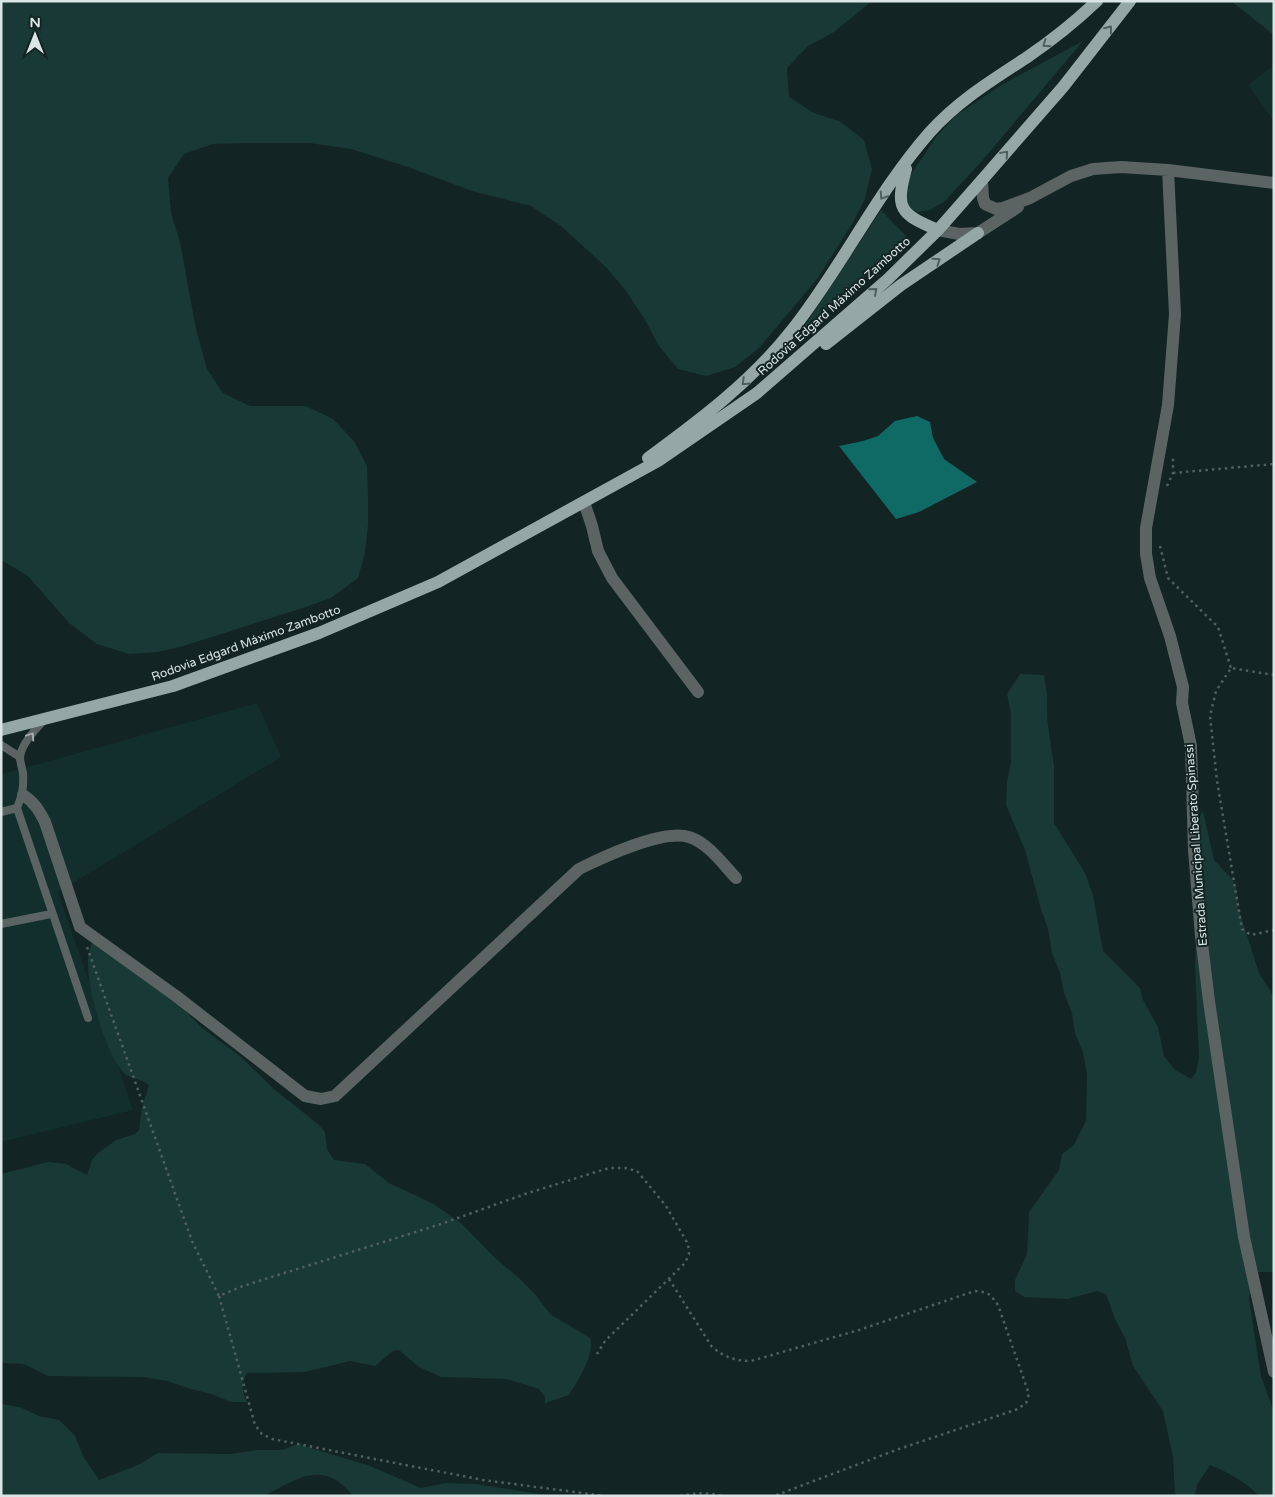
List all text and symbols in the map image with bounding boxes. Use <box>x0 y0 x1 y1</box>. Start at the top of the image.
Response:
north arrow <box>10 10 60 60</box>
text: N <box>29 14 41 31</box>
one-way arrow <box>1104 26 1113 35</box>
one-way arrow <box>1042 38 1052 47</box>
one-way arrow <box>999 151 1008 160</box>
one-way arrow <box>880 191 889 200</box>
street label: Rodovia Edgard Máximo Zambotto <box>755 234 913 378</box>
one-way arrow <box>931 258 941 267</box>
one-way arrow <box>868 288 877 297</box>
one-way arrow <box>741 376 750 385</box>
street label: Rodovia Edgard Máximo Zambotto <box>150 602 342 684</box>
one-way arrow <box>24 733 34 742</box>
street label: Estrada Municipal Liberato Spinassi <box>1182 744 1210 946</box>

